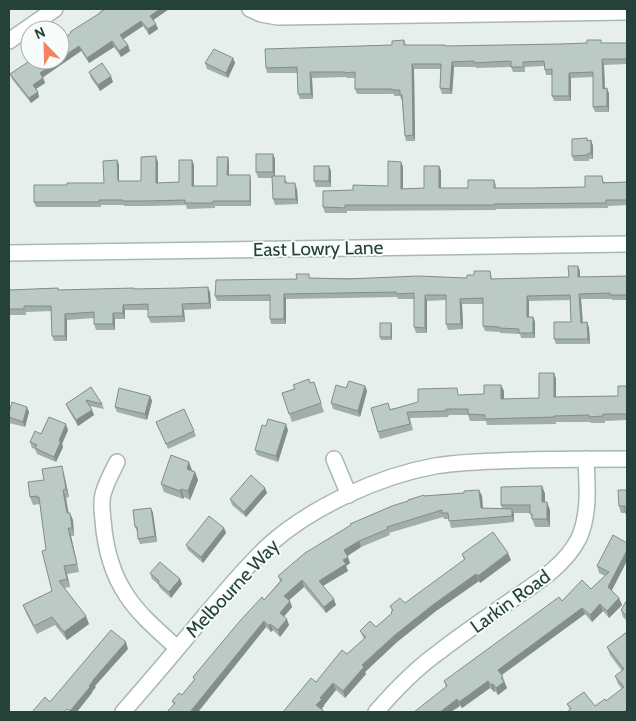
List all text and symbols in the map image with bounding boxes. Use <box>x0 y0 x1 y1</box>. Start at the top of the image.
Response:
north arrow <box>20 20 70 70</box>
text: N <box>32 23 48 43</box>
street label: East Lowry Lane <box>253 236 384 261</box>
street label: Melbourne Way <box>181 534 284 642</box>
street label: Larkin Road <box>466 565 555 638</box>

